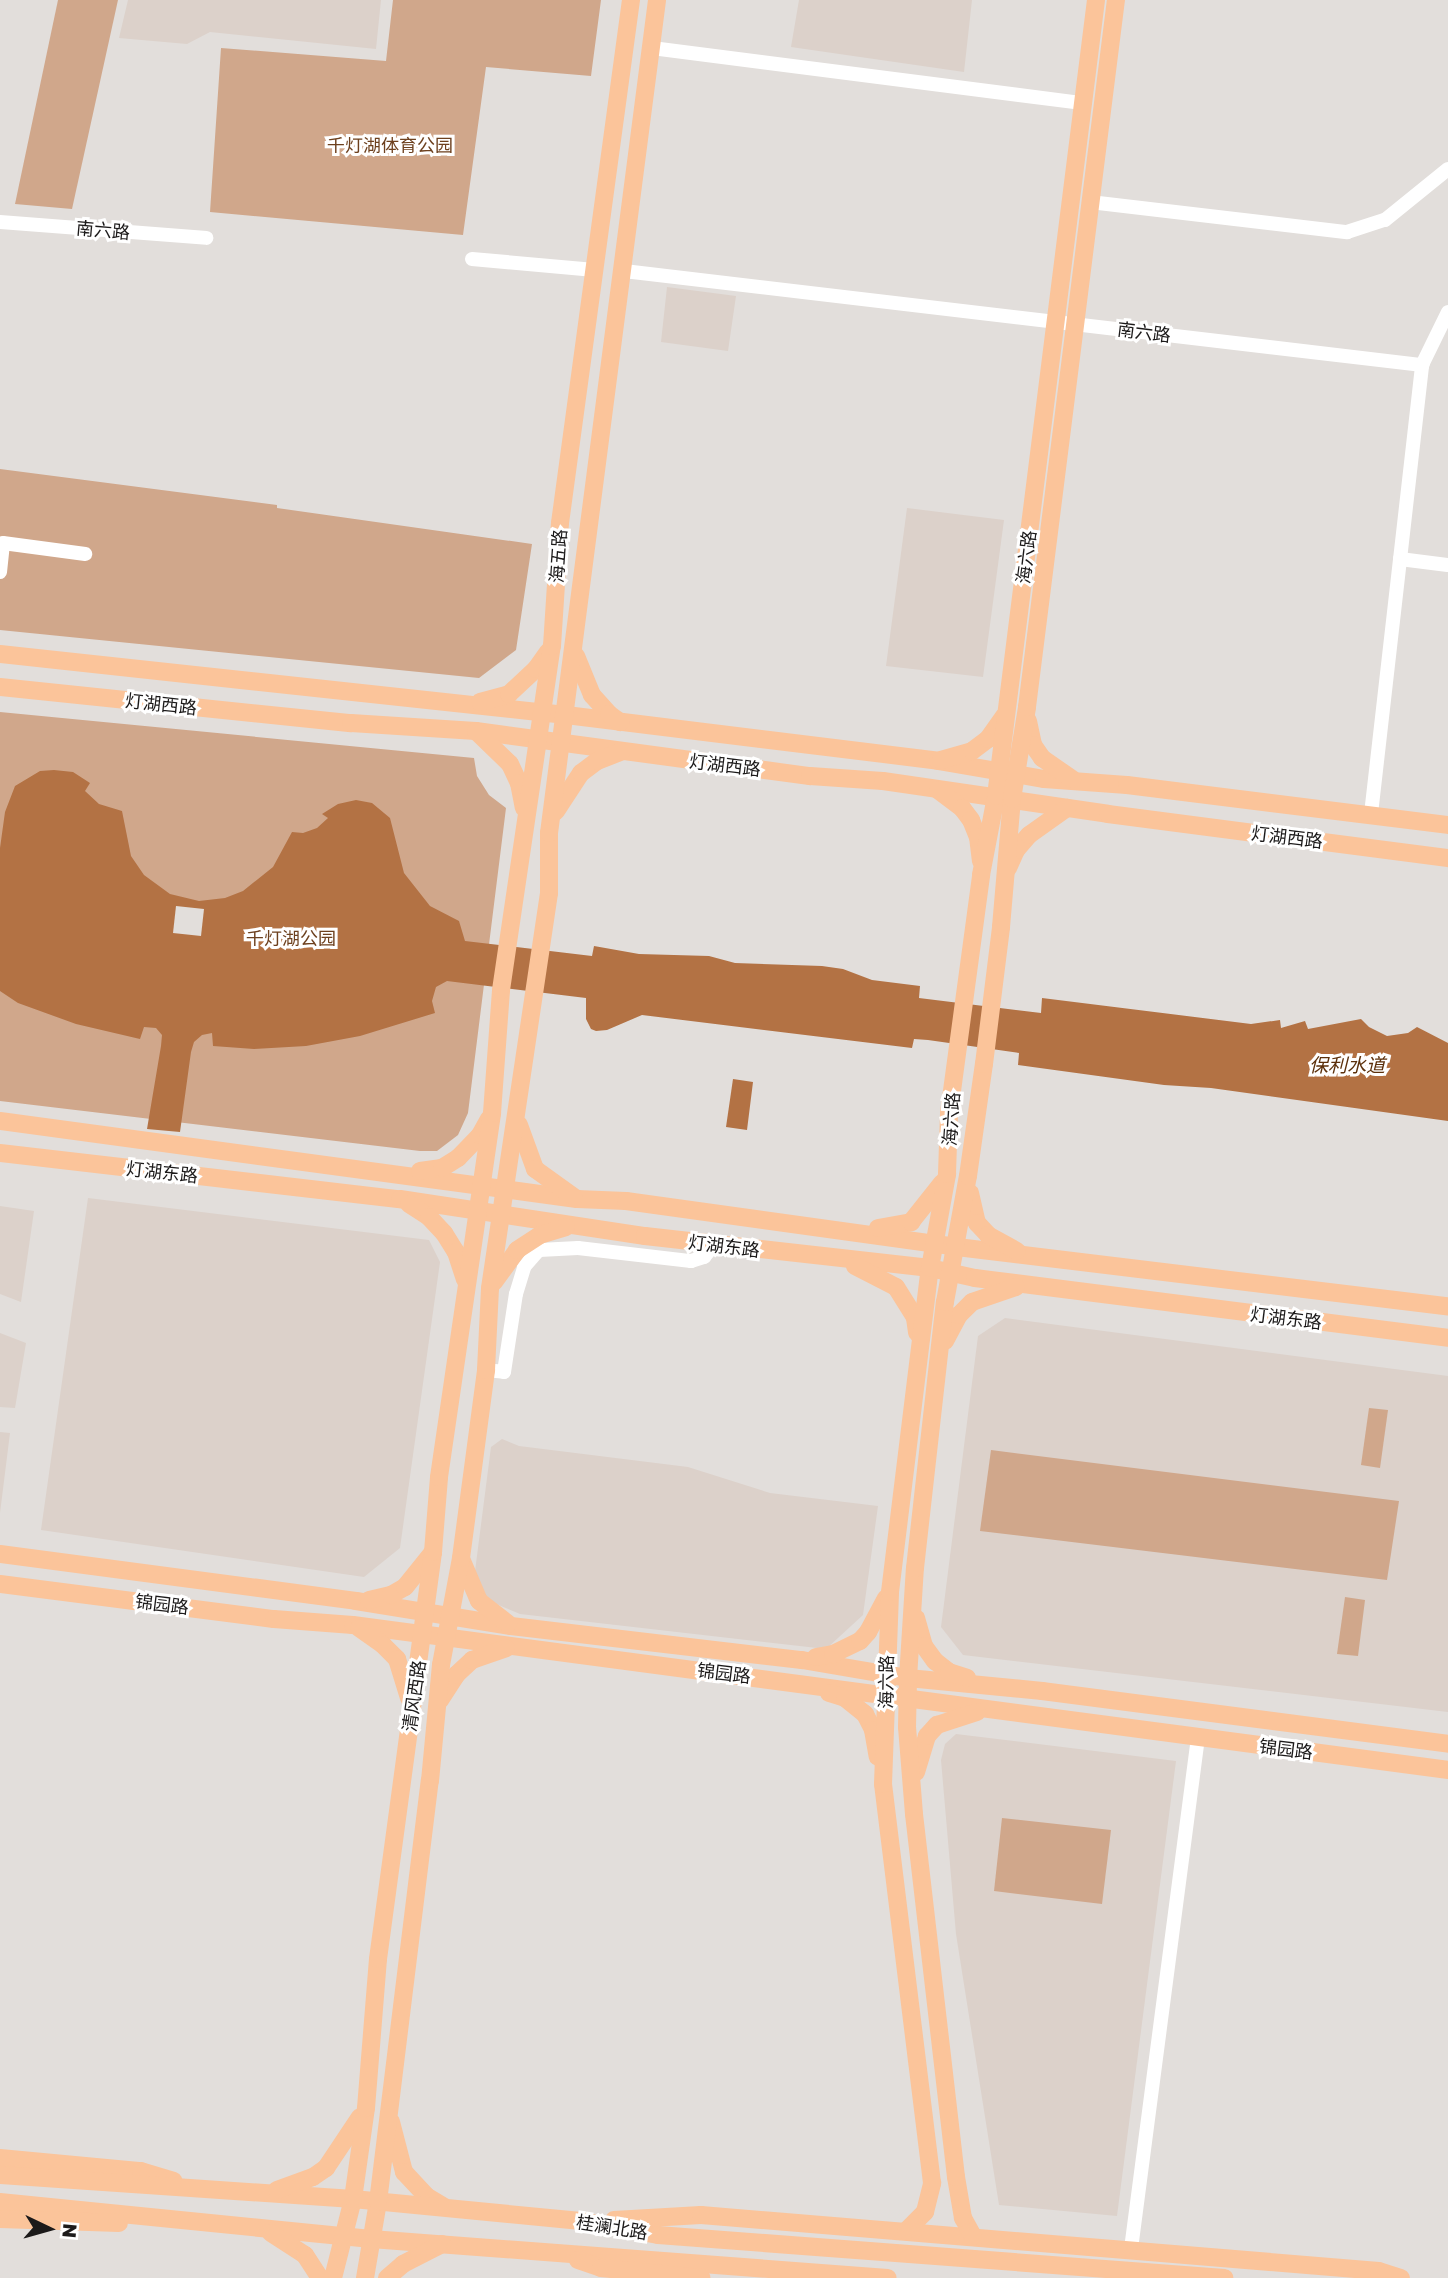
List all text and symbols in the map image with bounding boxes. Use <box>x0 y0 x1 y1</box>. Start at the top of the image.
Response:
park label: 千灯湖体育公园 <box>327 134 453 156</box>
street label: 南六路 <box>75 217 131 243</box>
street label: 南六路 <box>1116 318 1172 346</box>
street label: 海五路 <box>545 528 571 584</box>
street label: 海六路 <box>1012 529 1040 585</box>
street label: 灯湖西路 <box>124 689 198 719</box>
street label: 灯湖西路 <box>688 750 762 780</box>
street label: 灯湖西路 <box>1250 822 1324 852</box>
park label: 千灯湖公园 <box>246 927 336 949</box>
water label: 保利水道 <box>1309 1054 1385 1076</box>
street label: 海六路 <box>938 1091 964 1147</box>
street label: 灯湖东路 <box>125 1157 199 1187</box>
street label: 灯湖东路 <box>687 1231 761 1261</box>
street label: 灯湖东路 <box>1249 1303 1323 1333</box>
street label: 锦园路 <box>134 1590 190 1618</box>
street label: 海六路 <box>875 1655 897 1709</box>
street label: 清风西路 <box>398 1659 430 1733</box>
street label: 锦园路 <box>696 1659 752 1687</box>
street label: 锦园路 <box>1258 1735 1314 1763</box>
north arrow <box>14 2194 84 2264</box>
street label: 桂澜北路 <box>575 2211 649 2243</box>
text: N <box>58 2223 83 2239</box>

